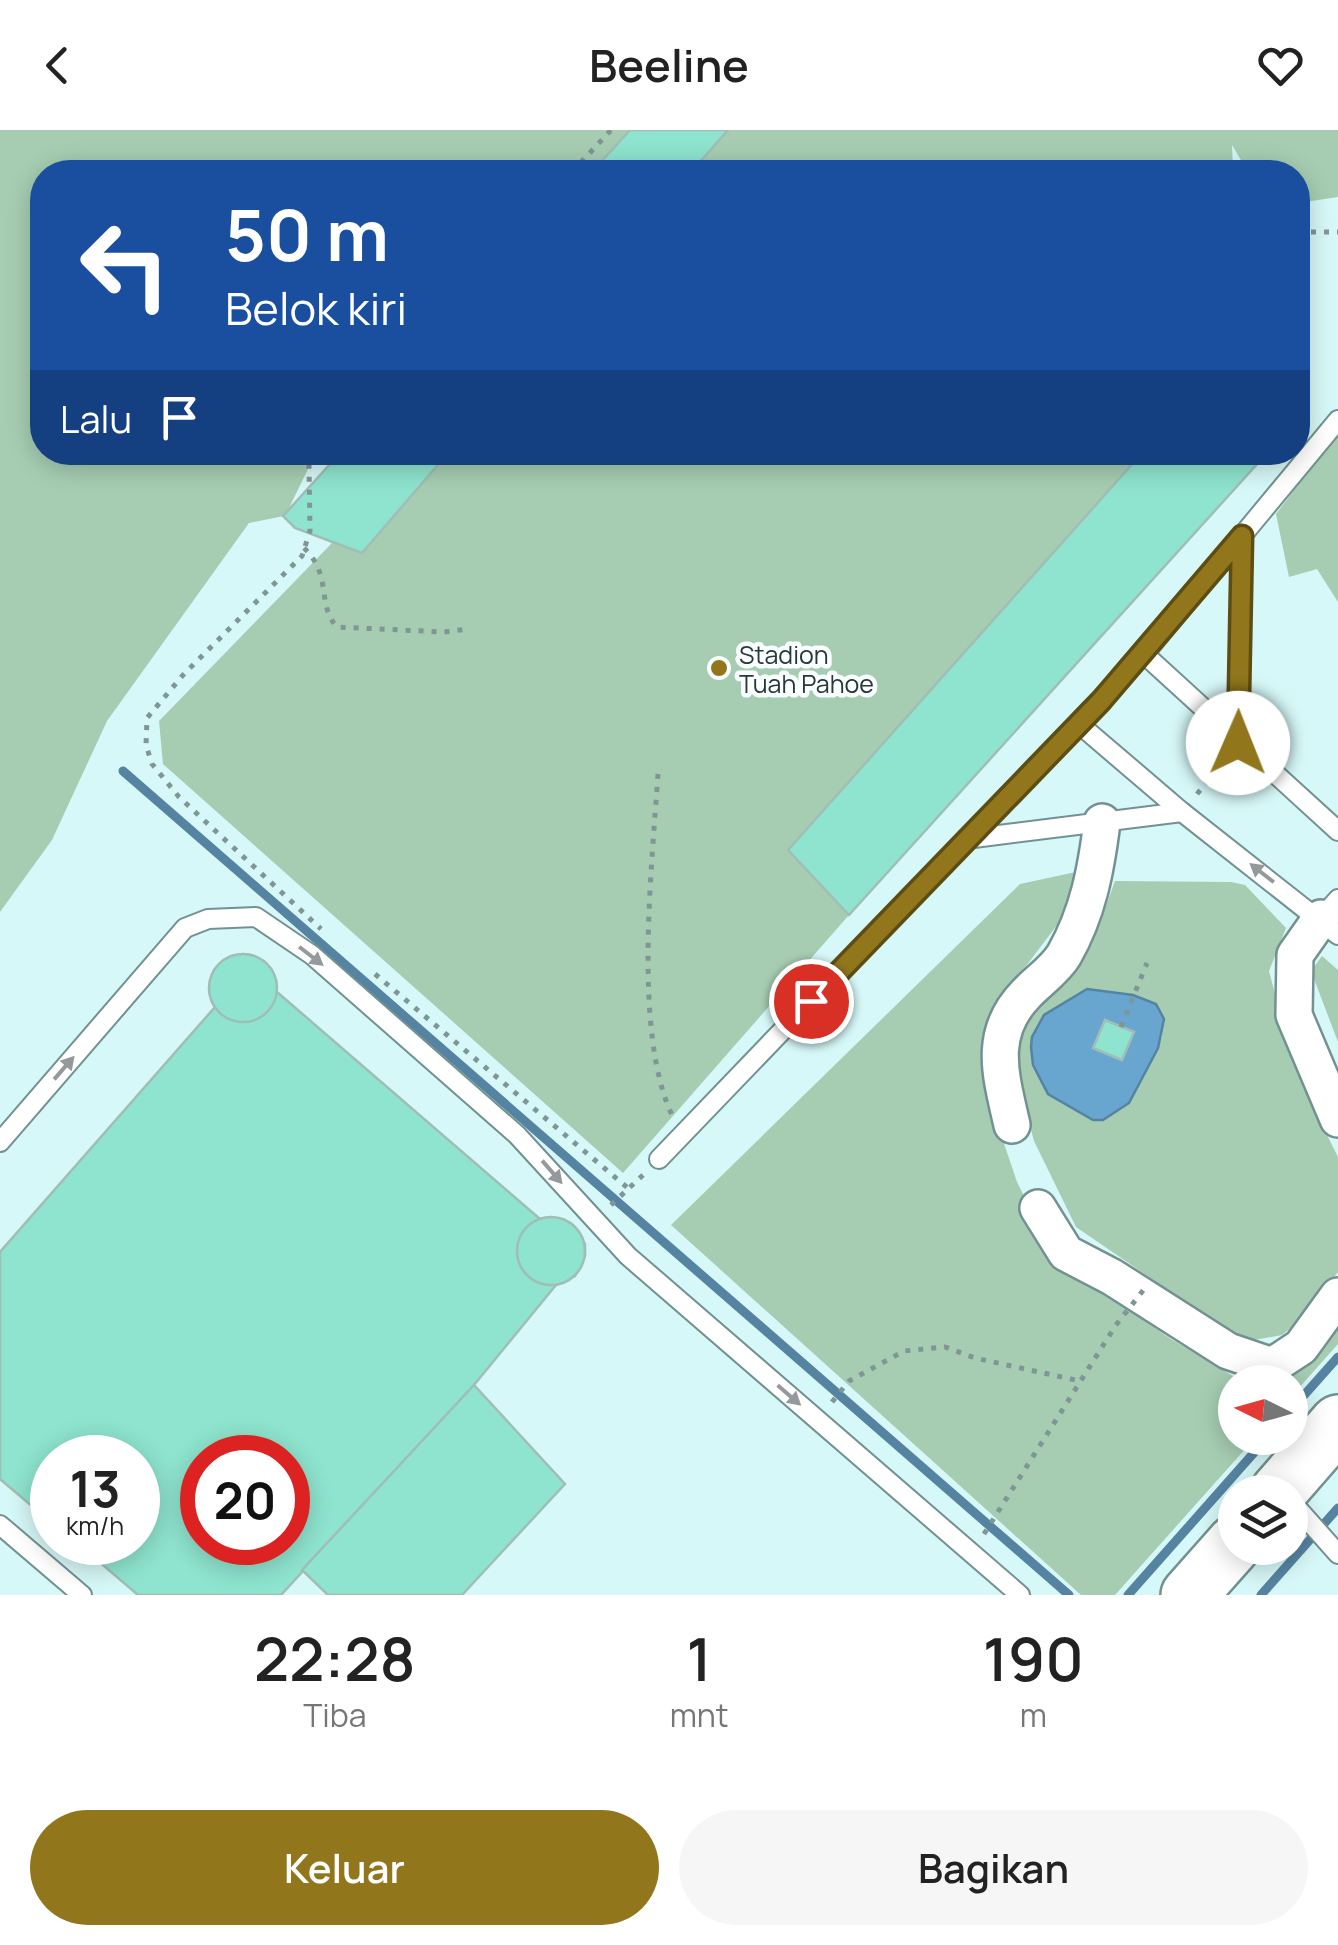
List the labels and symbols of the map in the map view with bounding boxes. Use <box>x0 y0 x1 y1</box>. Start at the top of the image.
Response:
place label: Stadion Tuah Pahoe <box>739 637 874 701</box>
marker: Stadion Tuah Pahoe <box>708 657 730 679</box>
position arrow <box>1186 691 1290 795</box>
one-way arrow <box>1249 864 1275 884</box>
one-way arrow <box>297 945 323 966</box>
pin <box>769 959 854 1044</box>
one-way arrow <box>52 1056 74 1081</box>
one-way arrow <box>541 1160 563 1185</box>
north arrow <box>1218 1365 1308 1455</box>
one-way arrow <box>776 1383 801 1405</box>
speed limit sign: 20 <box>180 1435 310 1565</box>

